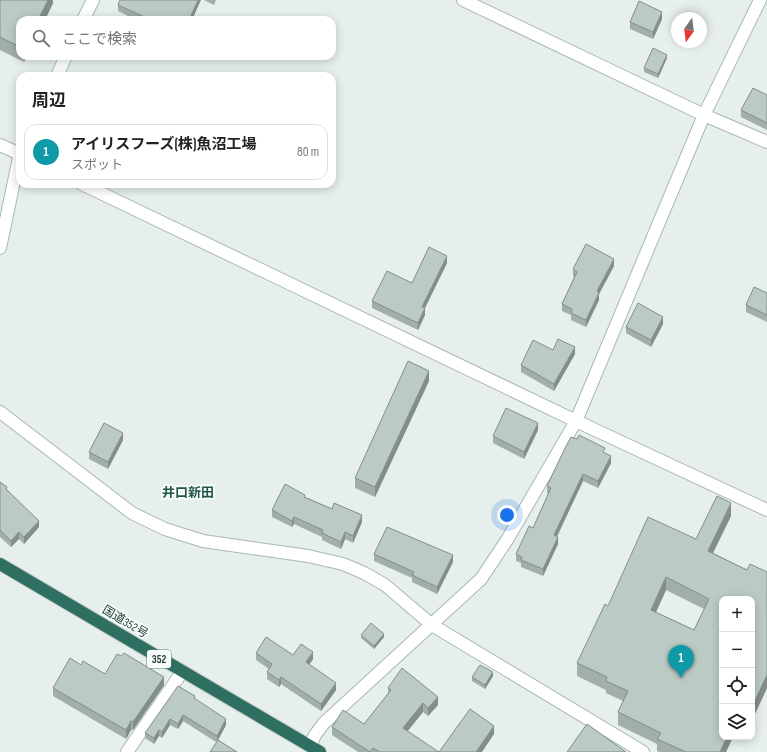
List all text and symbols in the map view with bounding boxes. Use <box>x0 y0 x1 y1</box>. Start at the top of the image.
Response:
north arrow <box>671 12 707 48</box>
search box <box>16 16 336 60</box>
icon: search <box>30 27 52 49</box>
text: ここで検索 <box>62 30 137 49</box>
text: 周辺 <box>32 91 66 111</box>
text: アイリスフーズ(株)魚沼工場 <box>71 135 256 154</box>
text: 1 <box>43 144 49 160</box>
text: 80 m <box>297 144 319 160</box>
text: スポット <box>71 157 123 173</box>
district label: 井口新田 <box>162 485 214 501</box>
your location <box>497 505 517 525</box>
map controls <box>719 596 755 740</box>
button: + <box>719 596 755 632</box>
street label: 国道352号 <box>99 602 151 642</box>
button: − <box>719 632 755 668</box>
pin: 1 <box>668 645 694 678</box>
road number: 352 <box>147 650 171 668</box>
button: locate <box>719 668 755 704</box>
button: layers <box>719 704 755 740</box>

